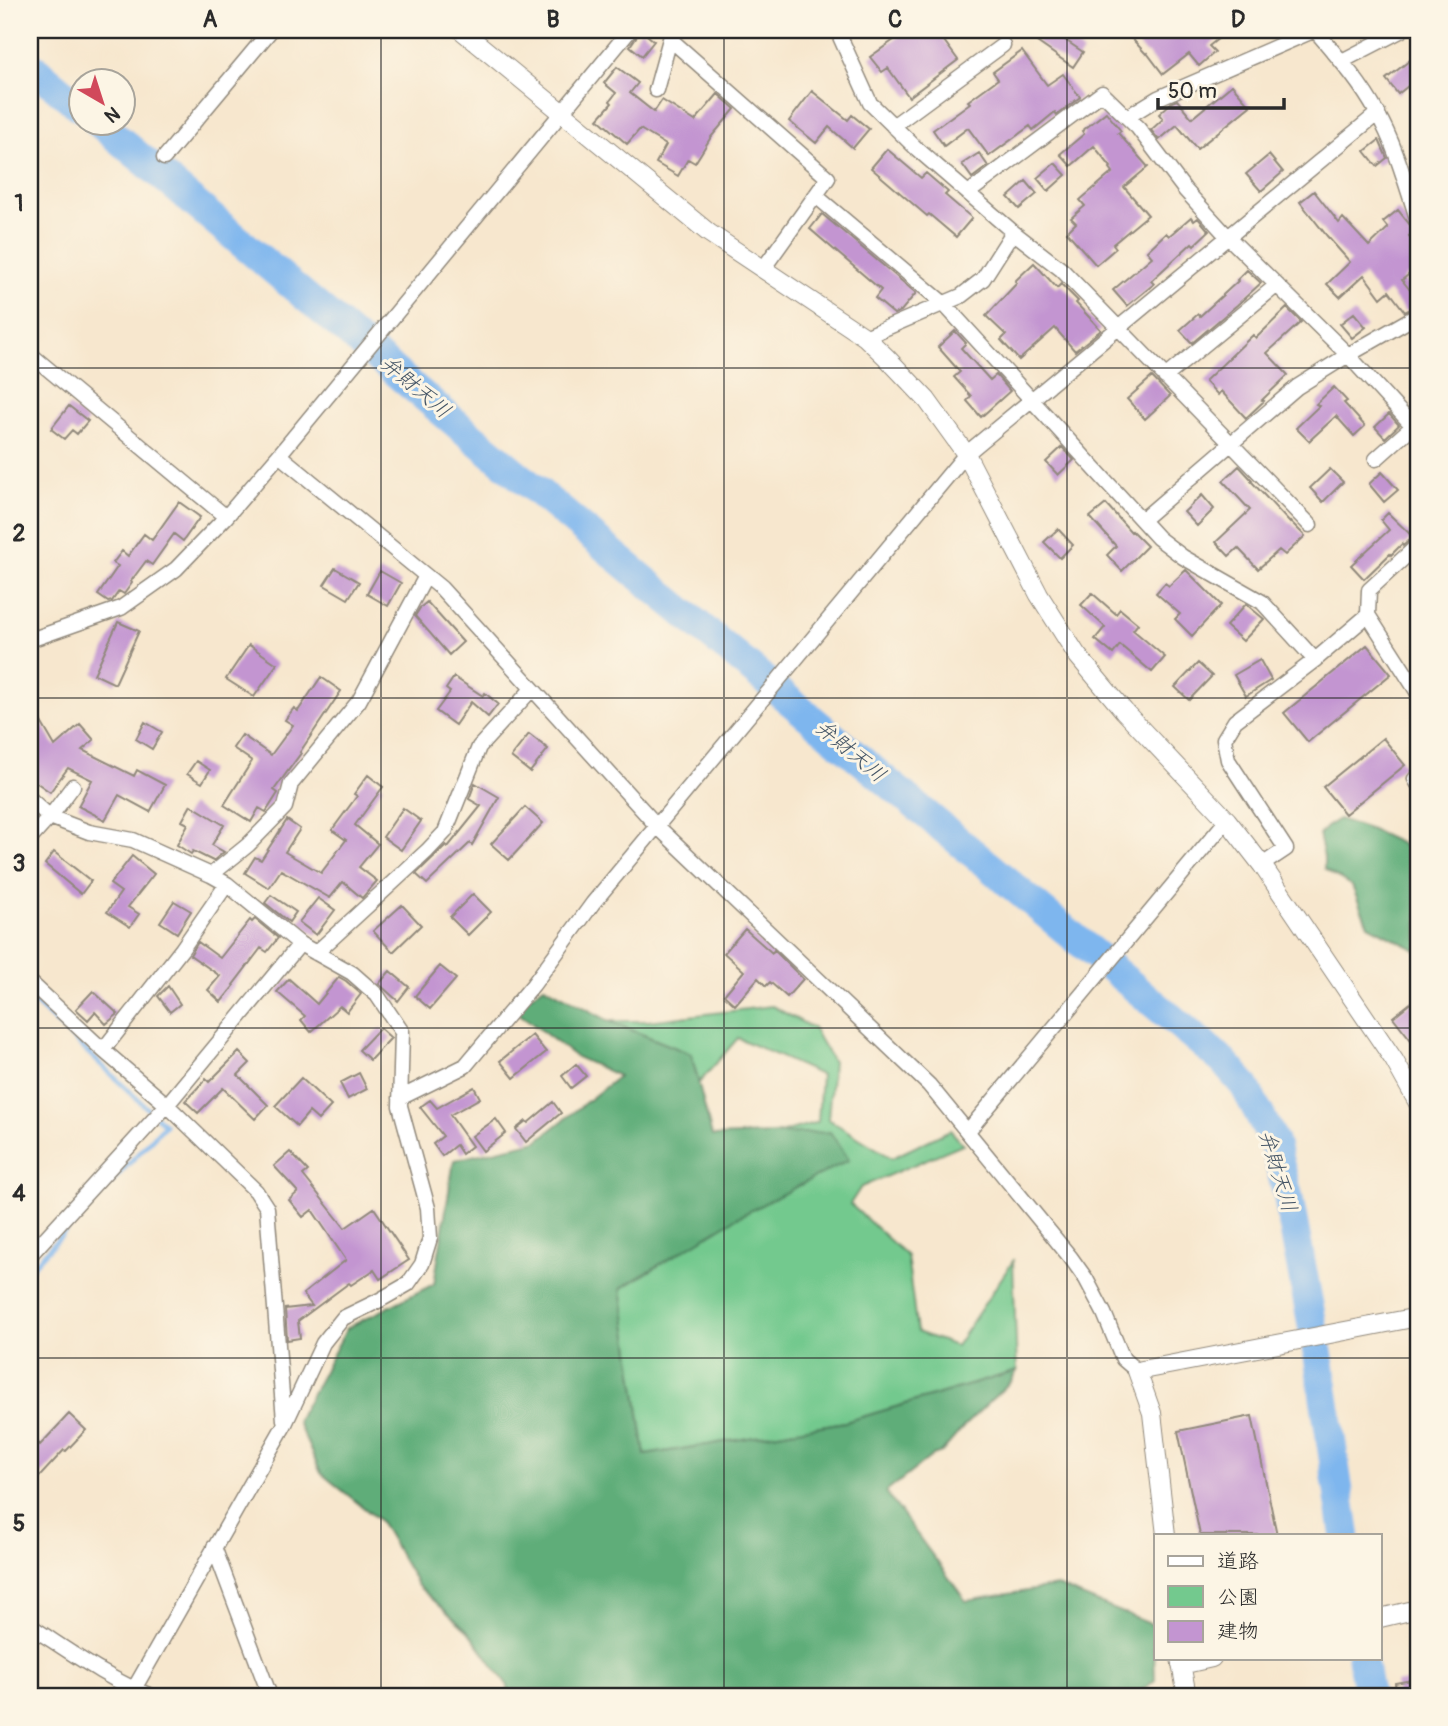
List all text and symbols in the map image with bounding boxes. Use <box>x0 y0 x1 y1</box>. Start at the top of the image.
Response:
text: A <box>203 5 218 34</box>
text: B <box>546 5 560 34</box>
text: C <box>888 5 902 34</box>
text: D <box>1231 5 1245 34</box>
north arrow <box>66 66 136 136</box>
scale bar <box>1158 66 1284 110</box>
text: 50 m <box>1168 78 1217 105</box>
text: N <box>99 101 125 128</box>
text: 1 <box>15 189 24 218</box>
water label: 弁財天川 <box>375 350 457 425</box>
text: 2 <box>13 519 26 548</box>
water label: 弁財天川 <box>810 714 892 789</box>
text: 3 <box>13 849 25 878</box>
water label: 弁財天川 <box>1252 1127 1303 1215</box>
text: 4 <box>12 1179 26 1208</box>
text: 5 <box>13 1509 25 1538</box>
legend <box>1154 1534 1382 1660</box>
text: 道路 <box>1217 1548 1259 1575</box>
text: 公園 <box>1217 1584 1259 1611</box>
text: 建物 <box>1217 1618 1259 1645</box>

